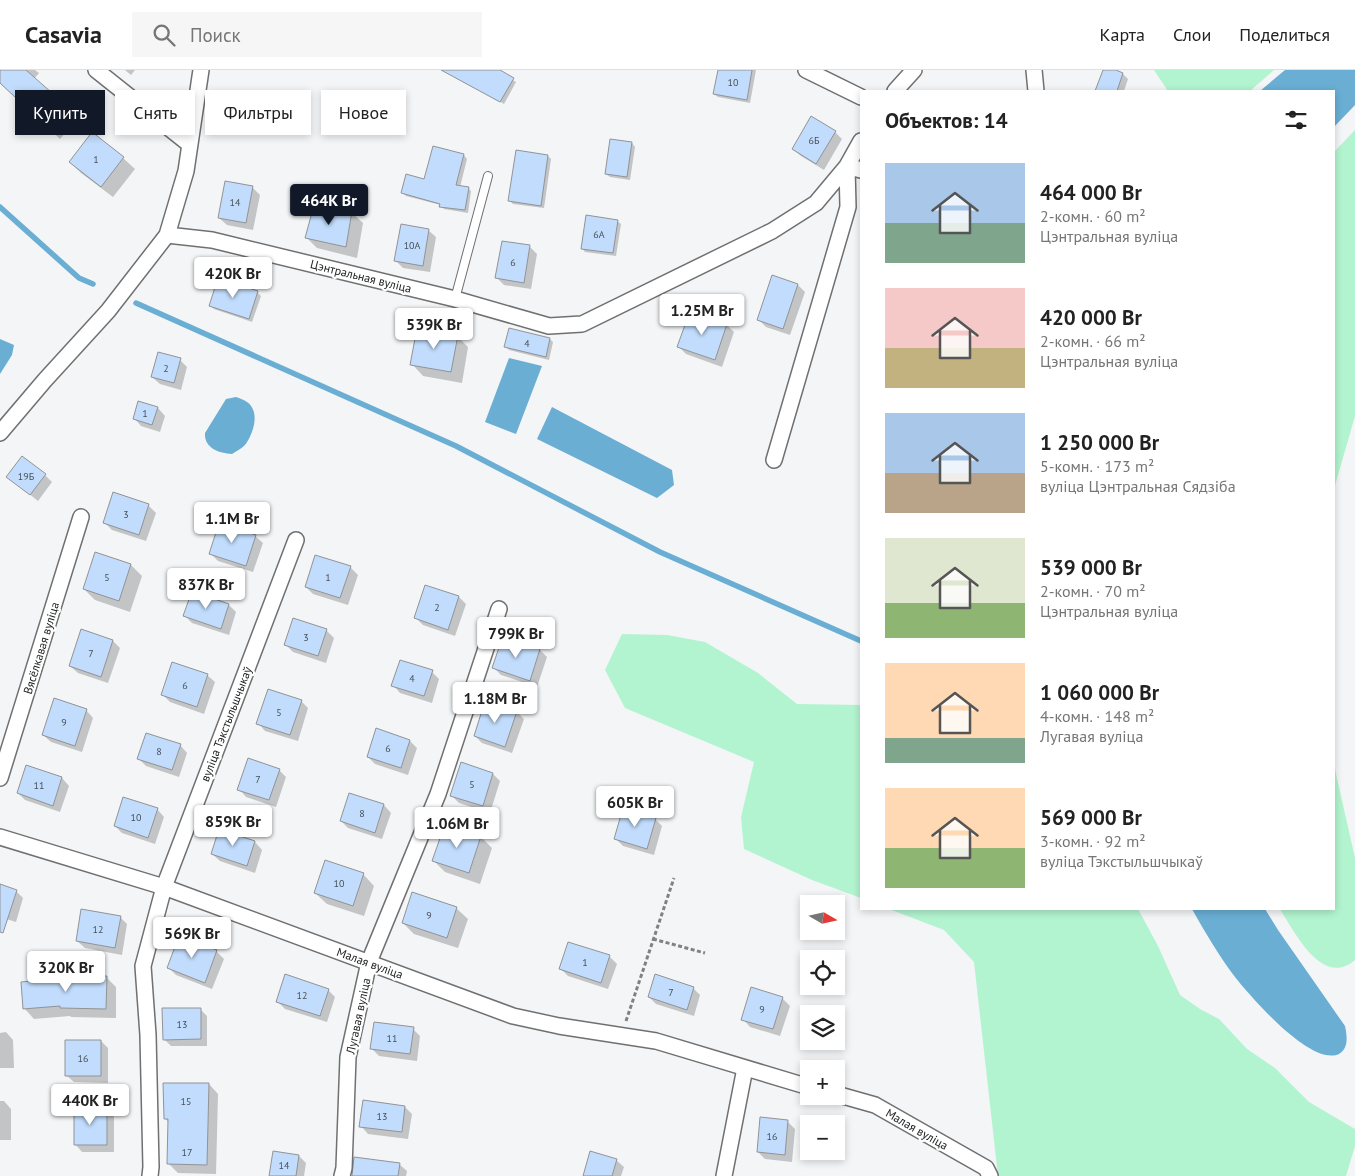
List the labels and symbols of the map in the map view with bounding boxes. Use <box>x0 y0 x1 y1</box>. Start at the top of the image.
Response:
house number: 10 <box>728 76 739 89</box>
house number: 6Б <box>809 134 820 147</box>
house number: 1 <box>93 153 99 166</box>
pin: 464K Br <box>283 184 375 226</box>
house number: 14 <box>230 196 241 209</box>
house number: 6А <box>593 228 605 241</box>
house number: 10А <box>404 239 421 252</box>
pin: 420K Br <box>187 256 279 299</box>
street label: Цэнтральная вуліца <box>309 256 413 296</box>
house number: 6 <box>510 256 516 269</box>
pin: 1.25M Br <box>650 294 754 336</box>
pin: 539K Br <box>388 308 480 350</box>
house number: 4 <box>524 337 530 350</box>
house number: 2 <box>163 362 169 375</box>
house number: 1 <box>142 407 148 420</box>
house number: 19Б <box>18 470 35 483</box>
pin: 1.1M Br <box>186 502 278 544</box>
house number: 3 <box>123 508 129 521</box>
pin: 837K Br <box>160 568 252 610</box>
house number: 5 <box>104 571 110 584</box>
house number: 1 <box>325 571 331 584</box>
street label: Вясёлкавая вуліца <box>20 600 62 696</box>
house number: 2 <box>434 601 440 614</box>
pin: 799K Br <box>470 616 562 659</box>
house number: 3 <box>303 631 309 644</box>
house number: 7 <box>88 647 94 660</box>
street label: вуліца Тэкстыльшчыкаў <box>197 664 255 784</box>
house number: 4 <box>409 672 415 685</box>
house number: 6 <box>182 679 188 692</box>
pin: 1.18M Br <box>443 682 547 724</box>
house number: 5 <box>276 706 282 719</box>
house number: 9 <box>61 716 67 729</box>
house number: 6 <box>385 742 391 755</box>
house number: 8 <box>156 745 162 758</box>
house number: 7 <box>255 773 261 786</box>
house number: 5 <box>469 778 475 791</box>
house number: 11 <box>34 779 44 792</box>
pin: 605K Br <box>589 786 681 828</box>
pin: 859K Br <box>187 804 279 847</box>
pin: 1.06M Br <box>405 806 509 849</box>
house number: 8 <box>359 807 365 820</box>
house number: 10 <box>131 811 142 824</box>
house number: 10 <box>334 877 345 890</box>
north arrow <box>800 895 845 940</box>
house number: 9 <box>426 909 432 922</box>
pin: 569K Br <box>146 916 238 959</box>
house number: 12 <box>93 923 103 936</box>
street label: Малая вуліца <box>335 944 405 982</box>
pin: 320K Br <box>20 950 112 993</box>
house number: 1 <box>582 956 588 969</box>
street label: Лугавая вуліца <box>342 976 373 1056</box>
house number: 7 <box>668 986 674 999</box>
house number: 12 <box>297 989 307 1002</box>
house number: 9 <box>759 1003 765 1016</box>
house number: 13 <box>177 1018 187 1031</box>
house number: 11 <box>387 1032 397 1045</box>
house number: 16 <box>78 1052 88 1065</box>
pin: 440K Br <box>44 1084 136 1126</box>
house number: 15 <box>181 1095 191 1108</box>
street label: Малая вуліца <box>883 1105 951 1153</box>
house number: 13 <box>377 1110 387 1123</box>
house number: 16 <box>767 1130 777 1143</box>
house number: 17 <box>182 1146 192 1159</box>
house number: 14 <box>279 1159 290 1172</box>

